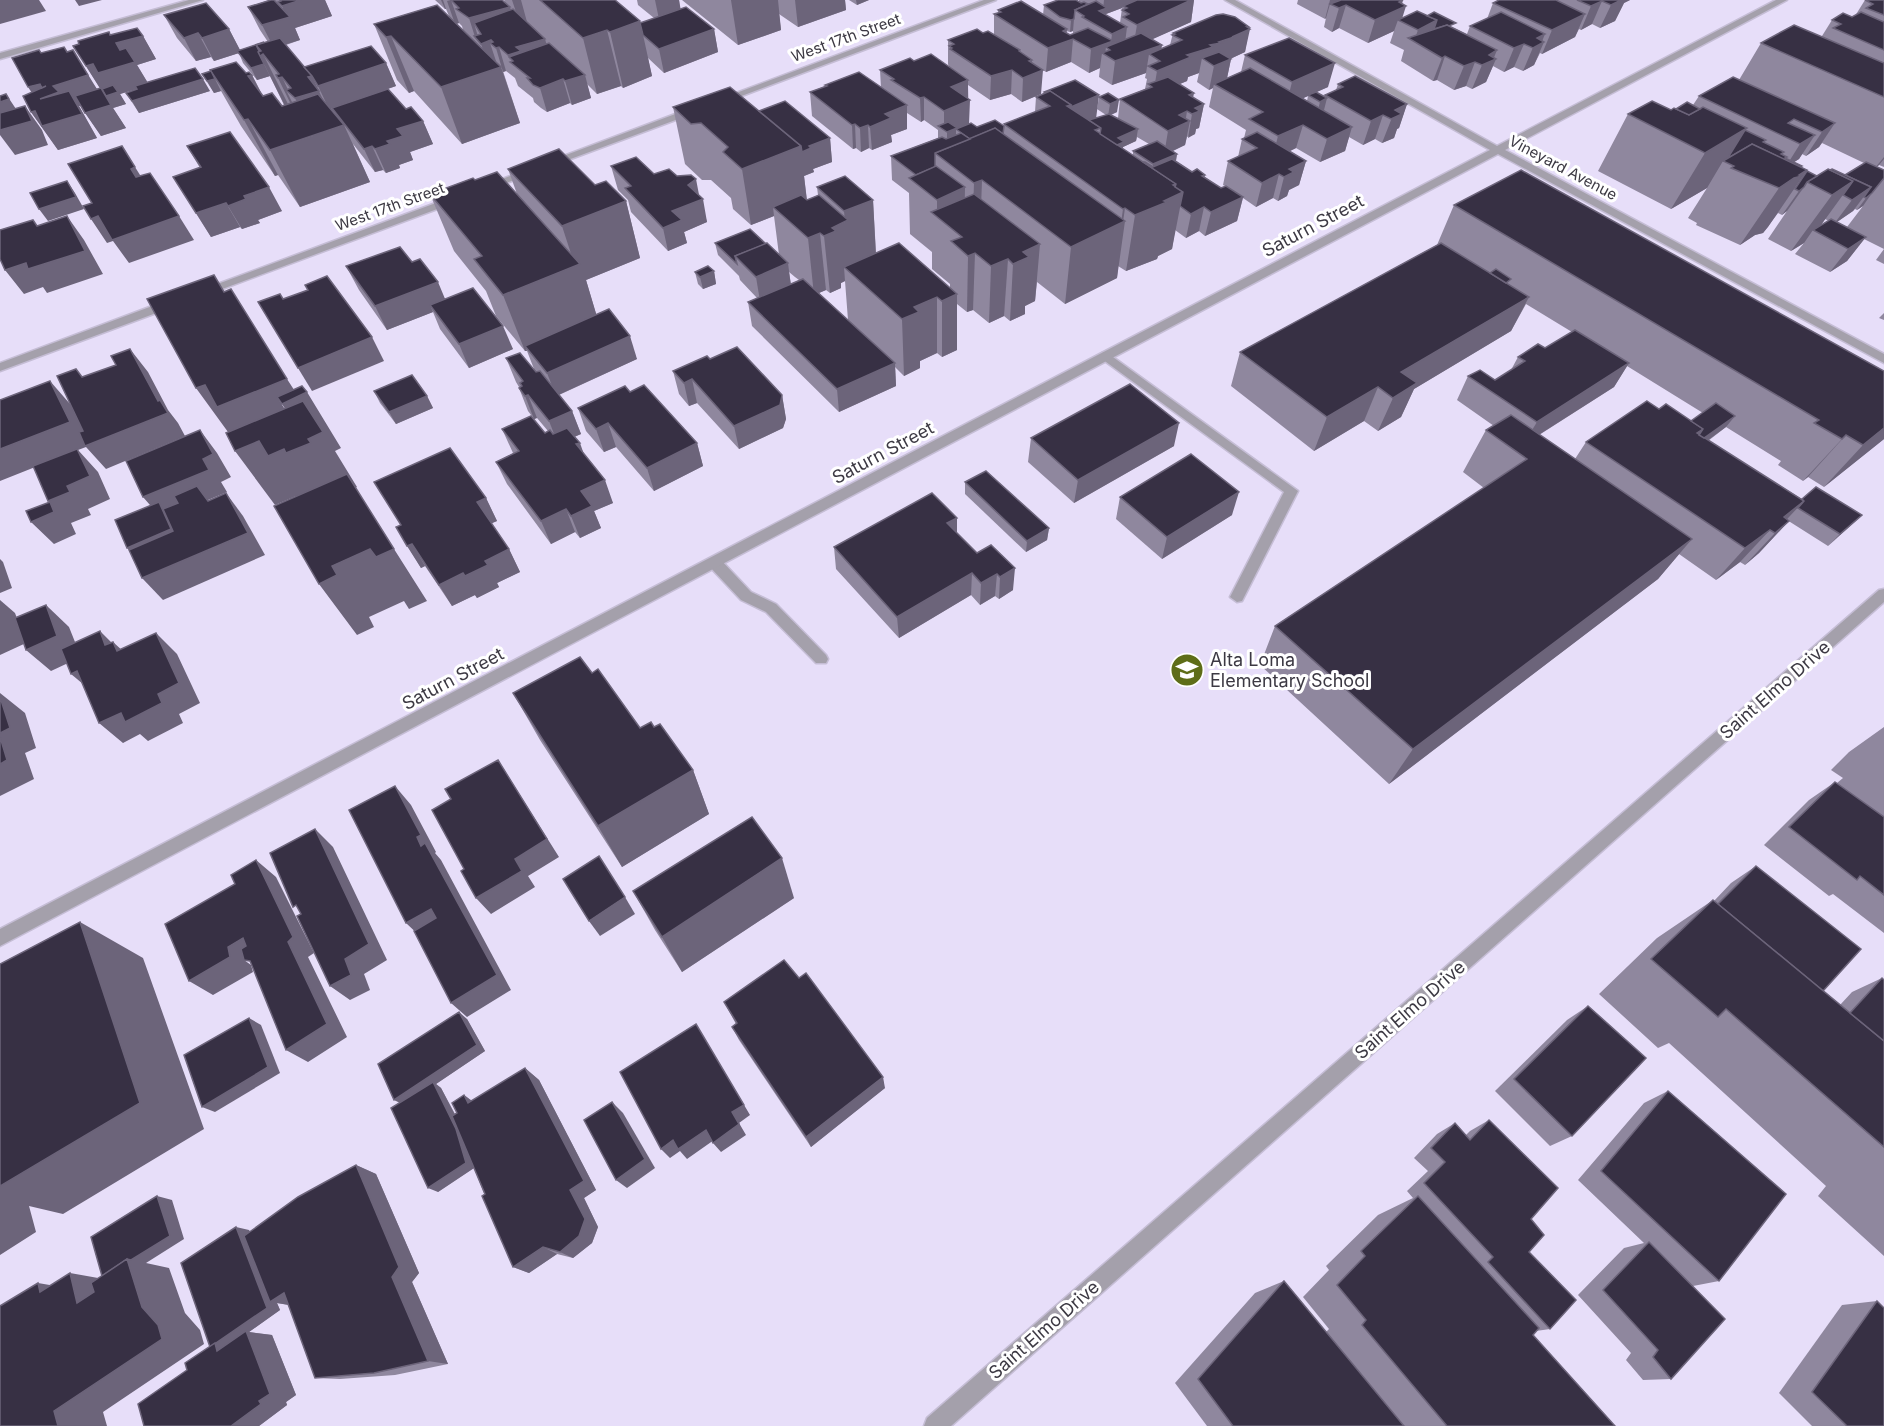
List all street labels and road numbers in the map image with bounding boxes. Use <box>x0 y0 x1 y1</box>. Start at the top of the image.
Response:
street label: West 17th Street <box>789 9 903 66</box>
street label: Vineyard Avenue <box>1506 131 1620 204</box>
street label: West 17th Street <box>333 178 447 235</box>
street label: Saturn Street <box>1259 190 1367 261</box>
street label: Saturn Street <box>829 417 937 488</box>
street label: Saint Elmo Drive <box>1715 636 1834 743</box>
street label: Saturn Street <box>399 643 507 714</box>
street label: Saint Elmo Drive <box>1350 956 1469 1063</box>
street label: Saint Elmo Drive <box>984 1276 1103 1383</box>

